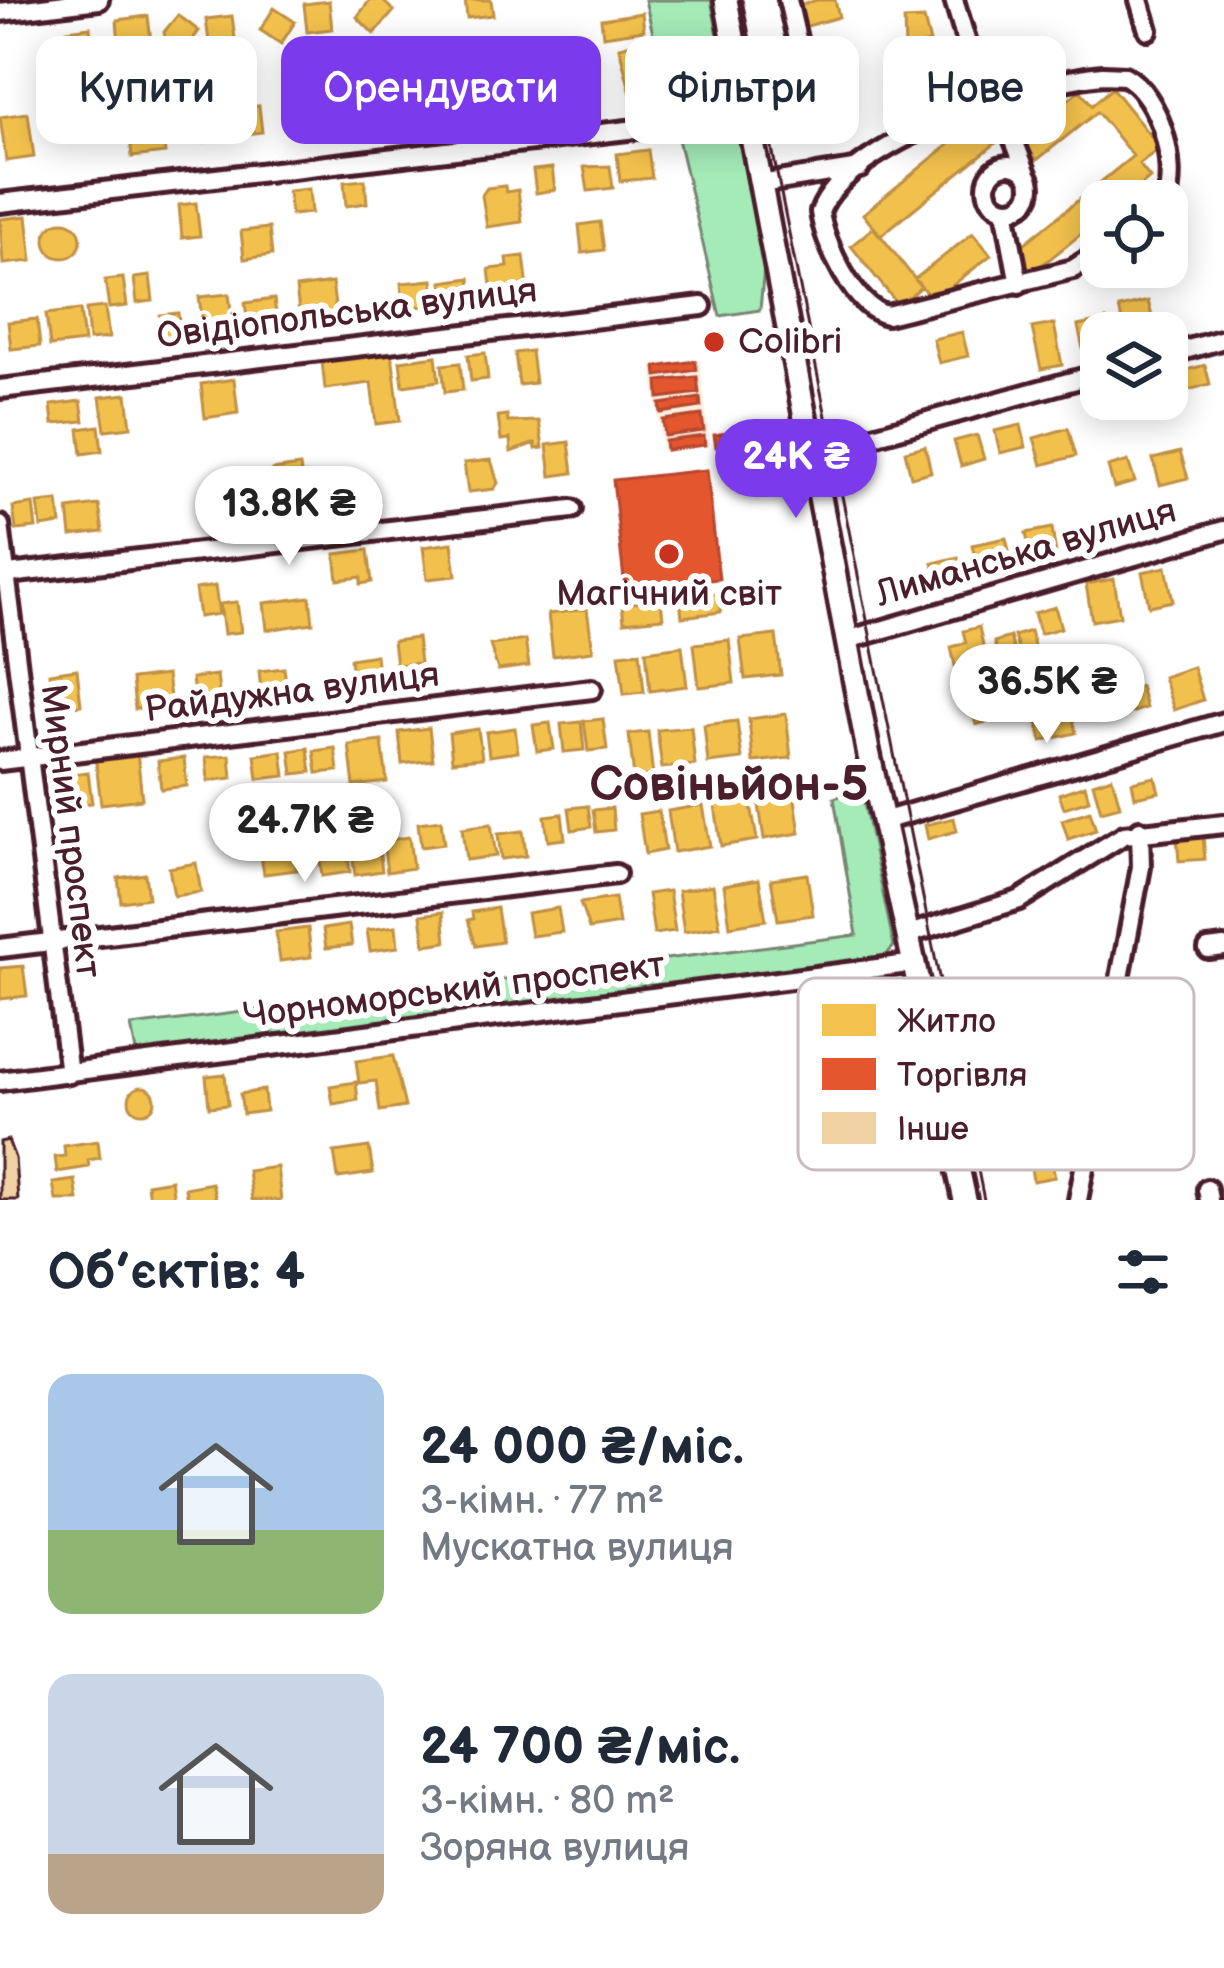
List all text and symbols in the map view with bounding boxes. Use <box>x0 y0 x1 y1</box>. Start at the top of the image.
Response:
chip: Купити <box>36 36 257 144</box>
chip: Орендувати <box>281 36 601 144</box>
chip: Фільтри <box>625 36 859 144</box>
chip: Нове <box>883 36 1066 144</box>
map controls <box>1080 180 1188 420</box>
button: locate <box>1080 180 1188 288</box>
street label: Овідіопольська вулиця <box>154 269 540 359</box>
button: layers <box>1080 312 1188 420</box>
place label: Colibri <box>738 321 842 364</box>
marker: Colibri <box>701 329 727 355</box>
pin: 24K ₴ <box>712 419 880 521</box>
text: 24K ₴ <box>742 434 850 481</box>
pin: 13.8K ₴ <box>178 466 400 568</box>
text: 13.8K ₴ <box>222 481 356 528</box>
street label: Лиманська вулиця <box>870 490 1181 617</box>
marker: Магічний світ <box>656 541 682 567</box>
place label: Магічний світ <box>556 573 782 616</box>
pin: 36.5K ₴ <box>936 644 1158 746</box>
street label: Райдужна вулиця <box>142 654 442 732</box>
text: 36.5K ₴ <box>977 659 1117 706</box>
street label: Мирний проспект <box>31 682 109 981</box>
district label: Совіньйон-5 <box>590 757 868 814</box>
pin: 24.7K ₴ <box>194 783 416 885</box>
text: 24.7K ₴ <box>236 798 374 845</box>
street label: Чорноморський проспект <box>241 944 668 1038</box>
legend <box>798 978 1194 1170</box>
text: Житло <box>897 1002 996 1042</box>
text: Торгівля <box>897 1056 1027 1096</box>
text: Інше <box>897 1110 969 1150</box>
icon: filters <box>1110 1239 1176 1305</box>
text: Об’єктів: 4 <box>48 1242 305 1303</box>
text: 24 000 ₴/міс. <box>420 1417 744 1478</box>
icon: home <box>144 1422 288 1566</box>
text: 3-кімн. · 77 m² <box>420 1478 664 1525</box>
text: Мускатна вулиця <box>420 1525 734 1572</box>
text: 24 700 ₴/міс. <box>420 1717 740 1778</box>
icon: home <box>144 1722 288 1866</box>
text: 3-кімн. · 80 m² <box>420 1778 675 1825</box>
text: Зоряна вулиця <box>420 1825 689 1872</box>

